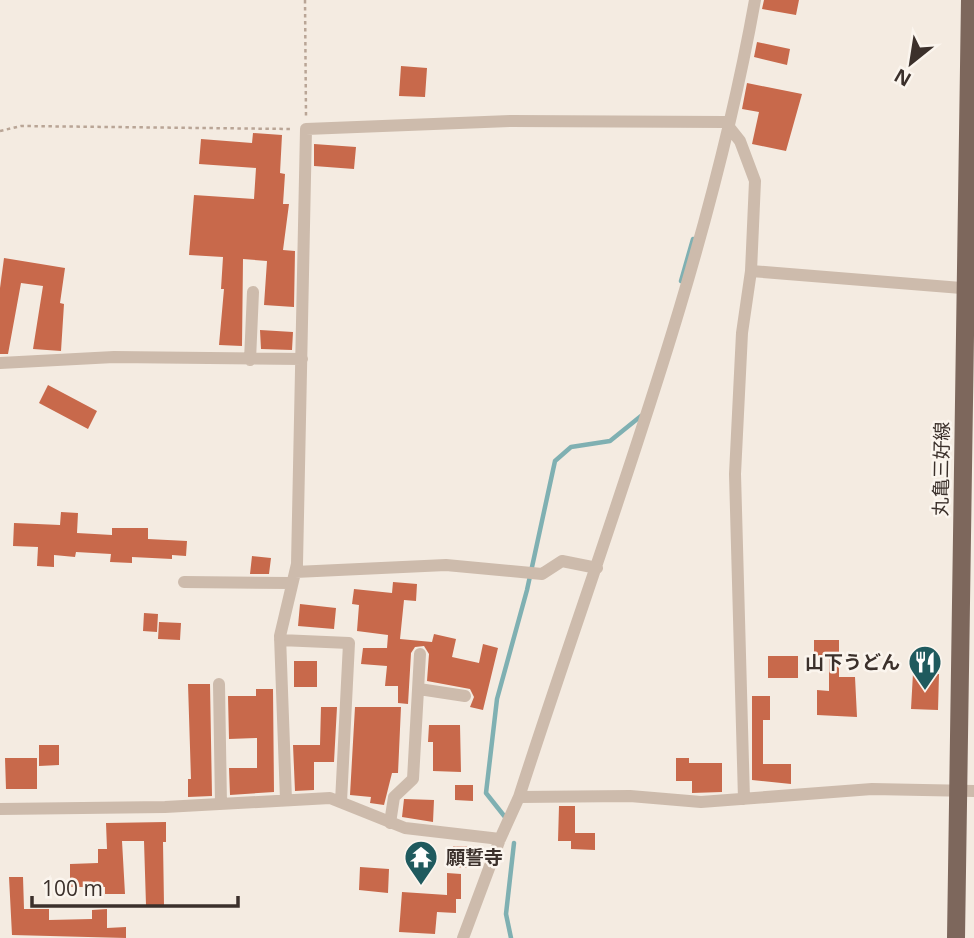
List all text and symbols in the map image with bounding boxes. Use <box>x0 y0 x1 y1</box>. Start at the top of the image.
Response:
north arrow <box>876 28 946 98</box>
text: N <box>889 63 916 93</box>
street label: 丸亀三好線 <box>927 421 955 517</box>
restaurant icon: 山下うどん <box>906 643 944 692</box>
place label: 山下うどん <box>805 649 900 675</box>
temple icon: 願誓寺 <box>402 838 440 887</box>
place label: 願誓寺 <box>446 844 503 870</box>
scale bar <box>32 864 238 908</box>
text: 100 m <box>42 874 103 902</box>

